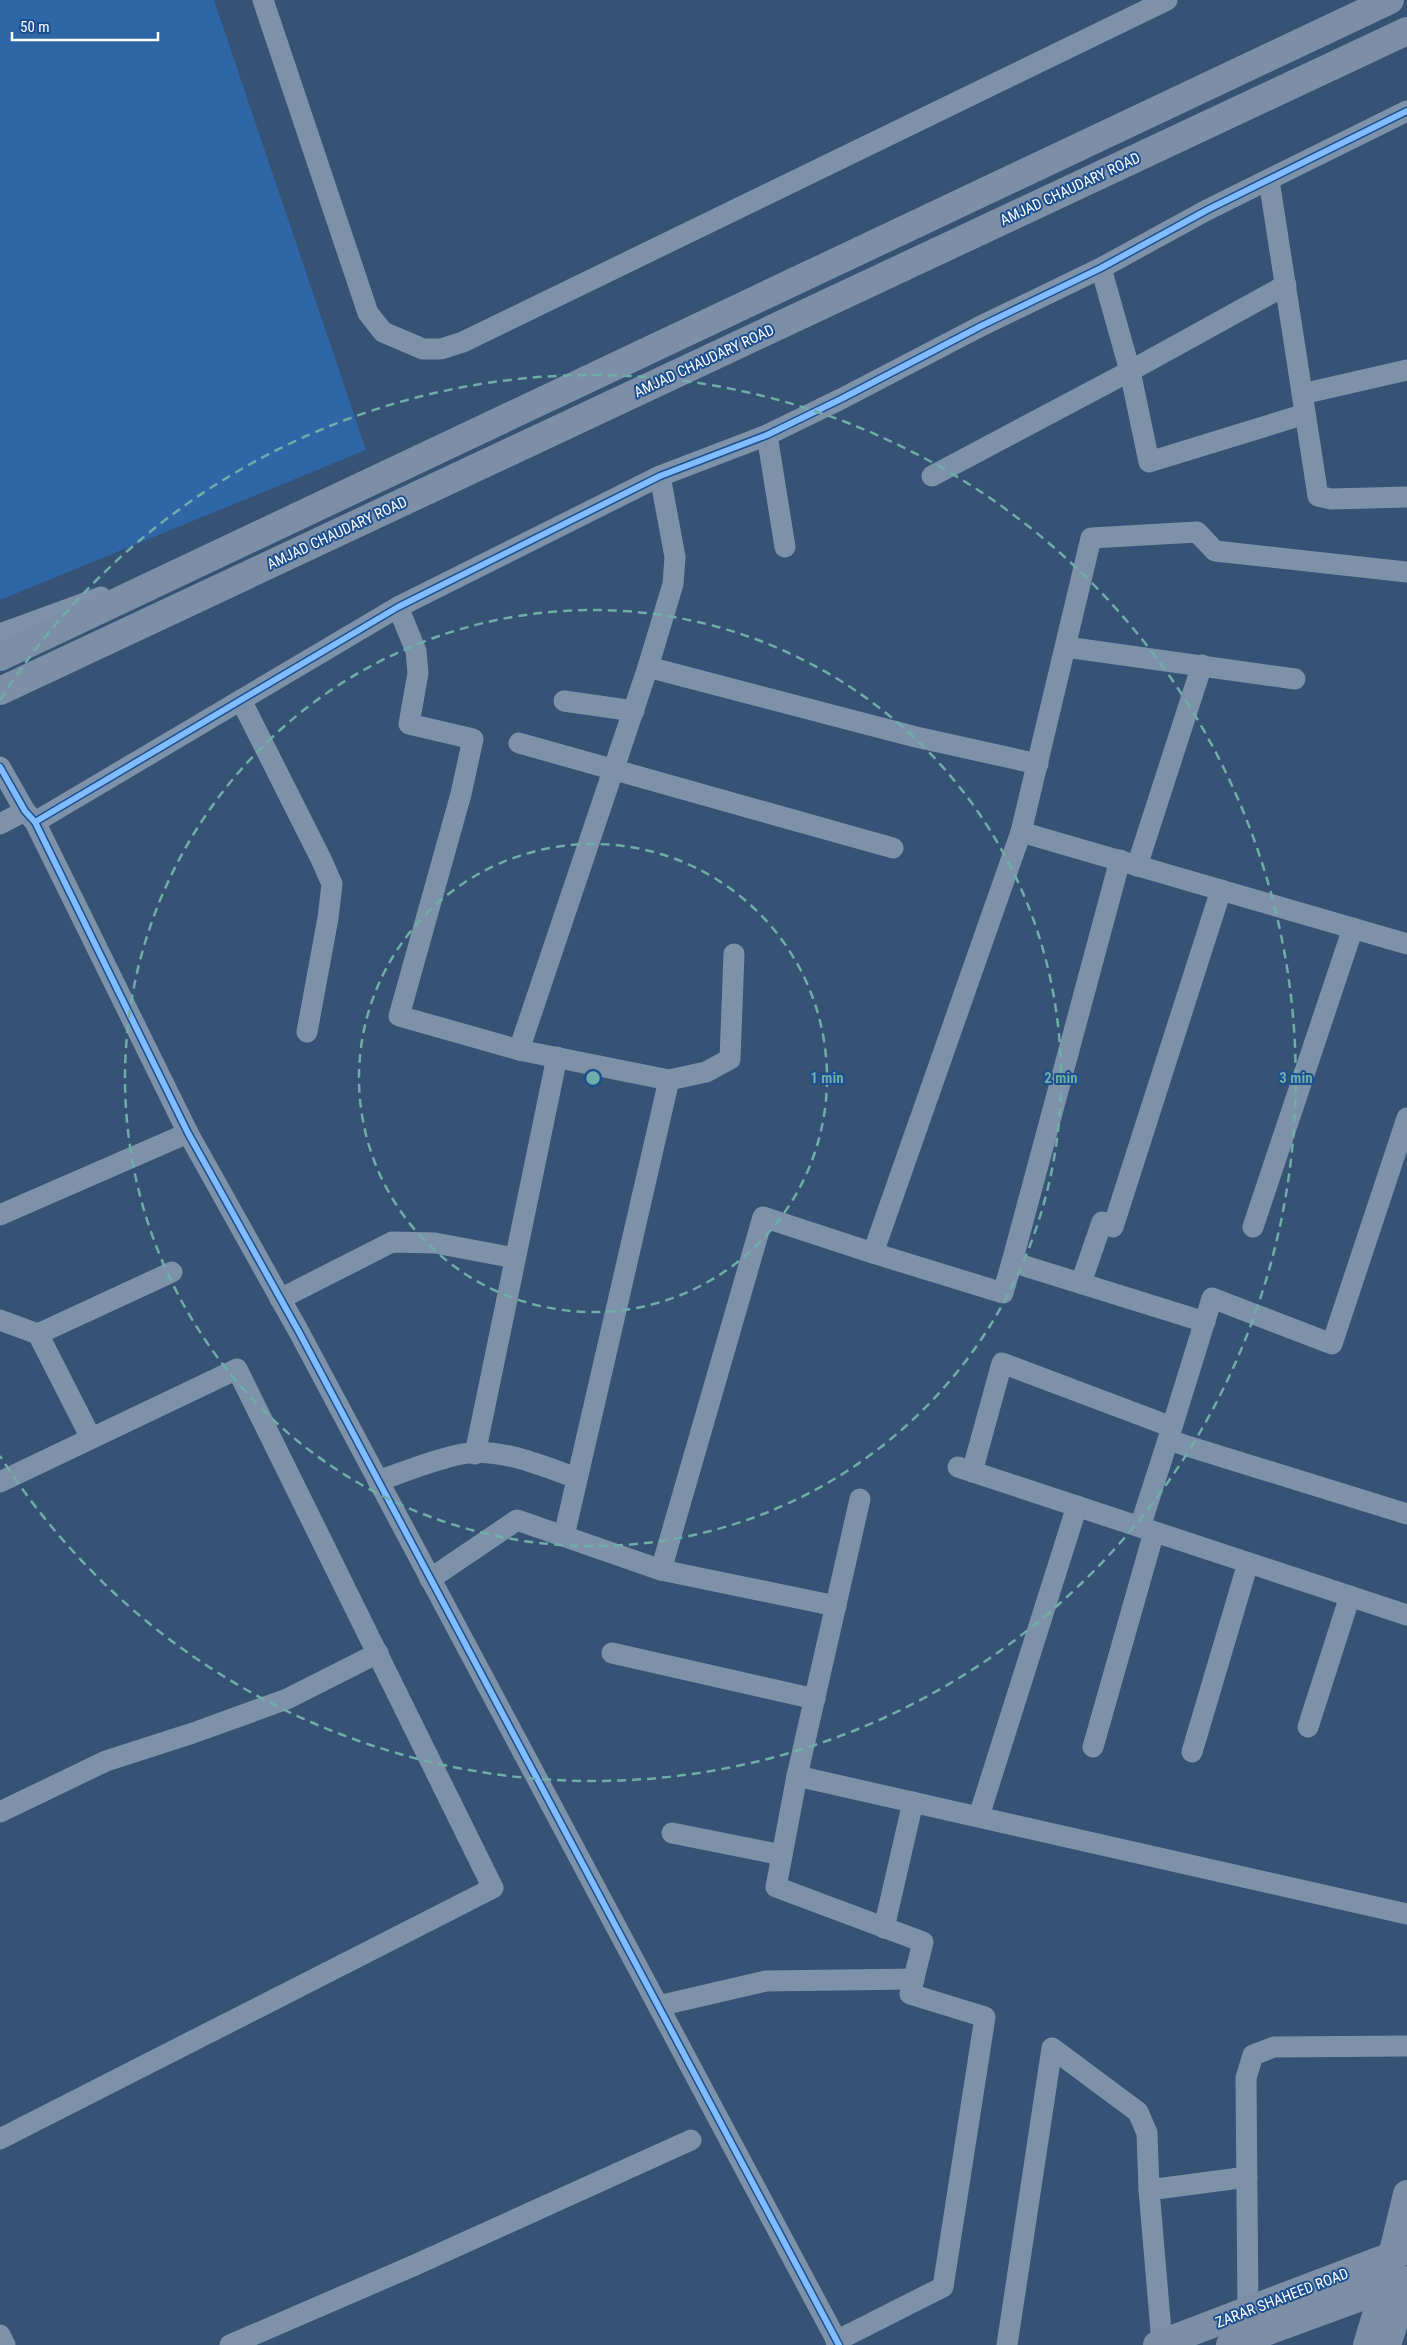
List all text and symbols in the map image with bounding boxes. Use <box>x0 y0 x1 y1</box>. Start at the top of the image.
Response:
scale bar <box>12 10 159 42</box>
text: 50 m <box>20 18 50 36</box>
street label: AMJAD CHAUDARY ROAD <box>997 149 1143 229</box>
street label: AMJAD CHAUDARY ROAD <box>631 321 777 401</box>
street label: AMJAD CHAUDARY ROAD <box>264 493 410 573</box>
centre of rings <box>584 1069 602 1087</box>
text: 1 min <box>810 1069 844 1087</box>
text: 2 min <box>1044 1069 1078 1087</box>
text: 3 min <box>1279 1069 1313 1087</box>
street label: ZARAR SHAHEED ROAD <box>1213 2264 1351 2332</box>

